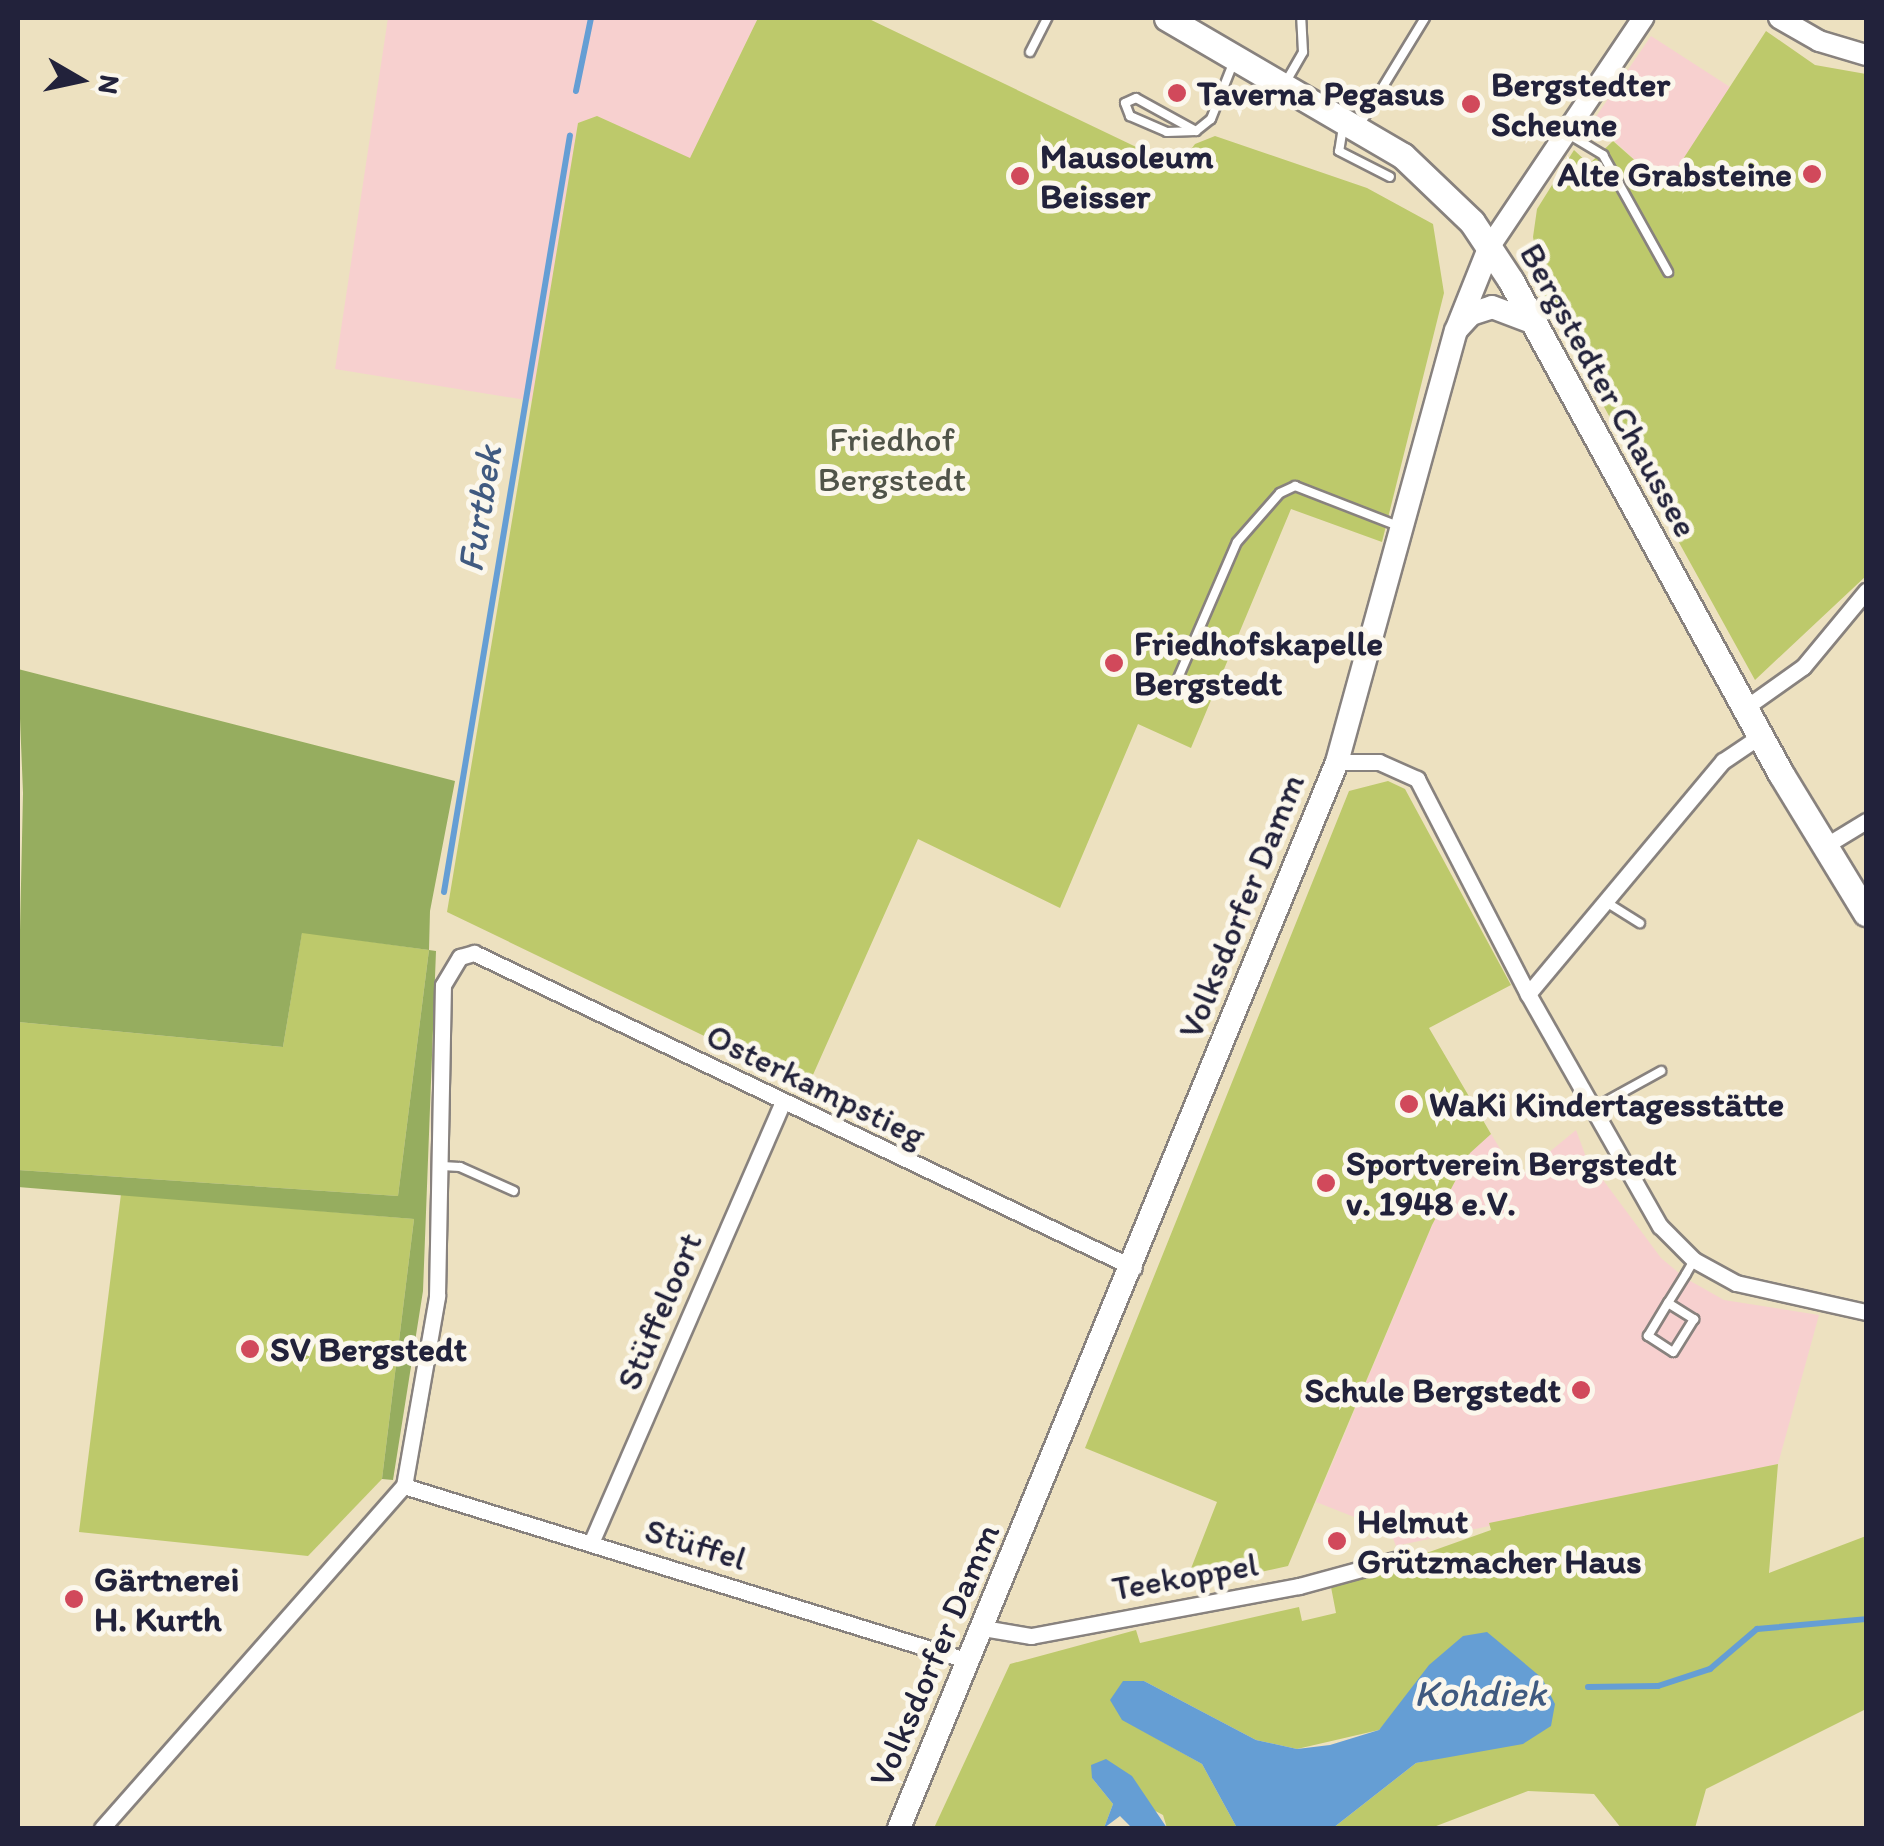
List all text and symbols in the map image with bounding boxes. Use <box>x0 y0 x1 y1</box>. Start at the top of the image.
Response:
north arrow <box>30 30 130 130</box>
place label: Bergstedter Scheune <box>1491 63 1670 145</box>
place label: Taverna Pegasus <box>1197 72 1445 114</box>
text: N <box>91 73 128 97</box>
marker: Taverna Pegasus <box>1166 82 1188 104</box>
marker: Bergstedter Scheune <box>1460 93 1482 115</box>
place label: Mausoleum Beisser <box>1040 135 1213 217</box>
place label: Alte Grabsteine <box>1558 153 1792 195</box>
marker: Alte Grabsteine <box>1801 163 1823 185</box>
marker: Mausoleum Beisser <box>1009 165 1031 187</box>
street label: Bergstedter Chaussee <box>1510 235 1708 545</box>
park label: Friedhof Bergstedt <box>818 418 966 500</box>
water label: Furtbek <box>448 443 512 575</box>
place label: Friedhofskapelle Bergstedt <box>1134 622 1383 704</box>
marker: Friedhofskapelle Bergstedt <box>1103 652 1125 674</box>
street label: Volksdorfer Damm <box>1169 767 1313 1045</box>
street label: Osterkampstieg <box>699 1014 933 1156</box>
place label: WaKi Kindertagesstätte <box>1429 1083 1785 1125</box>
marker: WaKi Kindertagesstätte <box>1398 1093 1420 1115</box>
place label: Sportverein Bergstedt v. 1948 e.V. <box>1346 1142 1676 1224</box>
marker: Sportverein Bergstedt v. 1948 e.V. <box>1315 1172 1337 1194</box>
street label: Stüffeloort <box>607 1226 711 1396</box>
place label: SV Bergstedt <box>270 1328 467 1370</box>
marker: SV Bergstedt <box>239 1338 261 1360</box>
place label: Schule Bergstedt <box>1305 1369 1561 1411</box>
marker: Schule Bergstedt <box>1570 1379 1592 1401</box>
place label: Helmut Grützmacher Haus <box>1357 1500 1641 1582</box>
street label: Stüffel <box>640 1509 752 1579</box>
street label: Volksdorfer Damm <box>860 1517 1008 1793</box>
marker: Helmut Grützmacher Haus <box>1326 1530 1348 1552</box>
street label: Teekoppel <box>1109 1542 1261 1610</box>
place label: Gärtnerei H. Kurth <box>94 1558 239 1640</box>
marker: Gärtnerei H. Kurth <box>63 1588 85 1610</box>
water label: Kohdiek <box>1414 1671 1546 1717</box>

